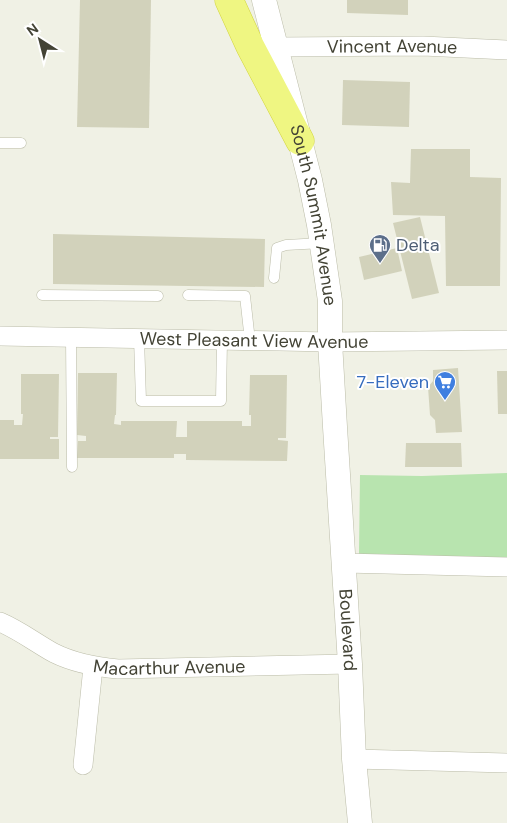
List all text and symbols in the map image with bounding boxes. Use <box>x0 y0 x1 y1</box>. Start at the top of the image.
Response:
north arrow <box>15 15 65 65</box>
text: N <box>23 19 42 40</box>
street label: Vincent Avenue <box>327 34 458 60</box>
street label: South Summit Avenue <box>284 122 343 307</box>
fuel station icon: Delta <box>368 233 392 264</box>
place label: Delta <box>396 233 439 257</box>
street label: West Pleasant View Avenue <box>139 327 368 354</box>
place label: 7-Eleven <box>357 370 429 394</box>
supermarket icon: 7-Eleven <box>433 370 457 401</box>
street label: Boulevard <box>333 588 362 672</box>
street label: Macarthur Avenue <box>92 654 246 681</box>

